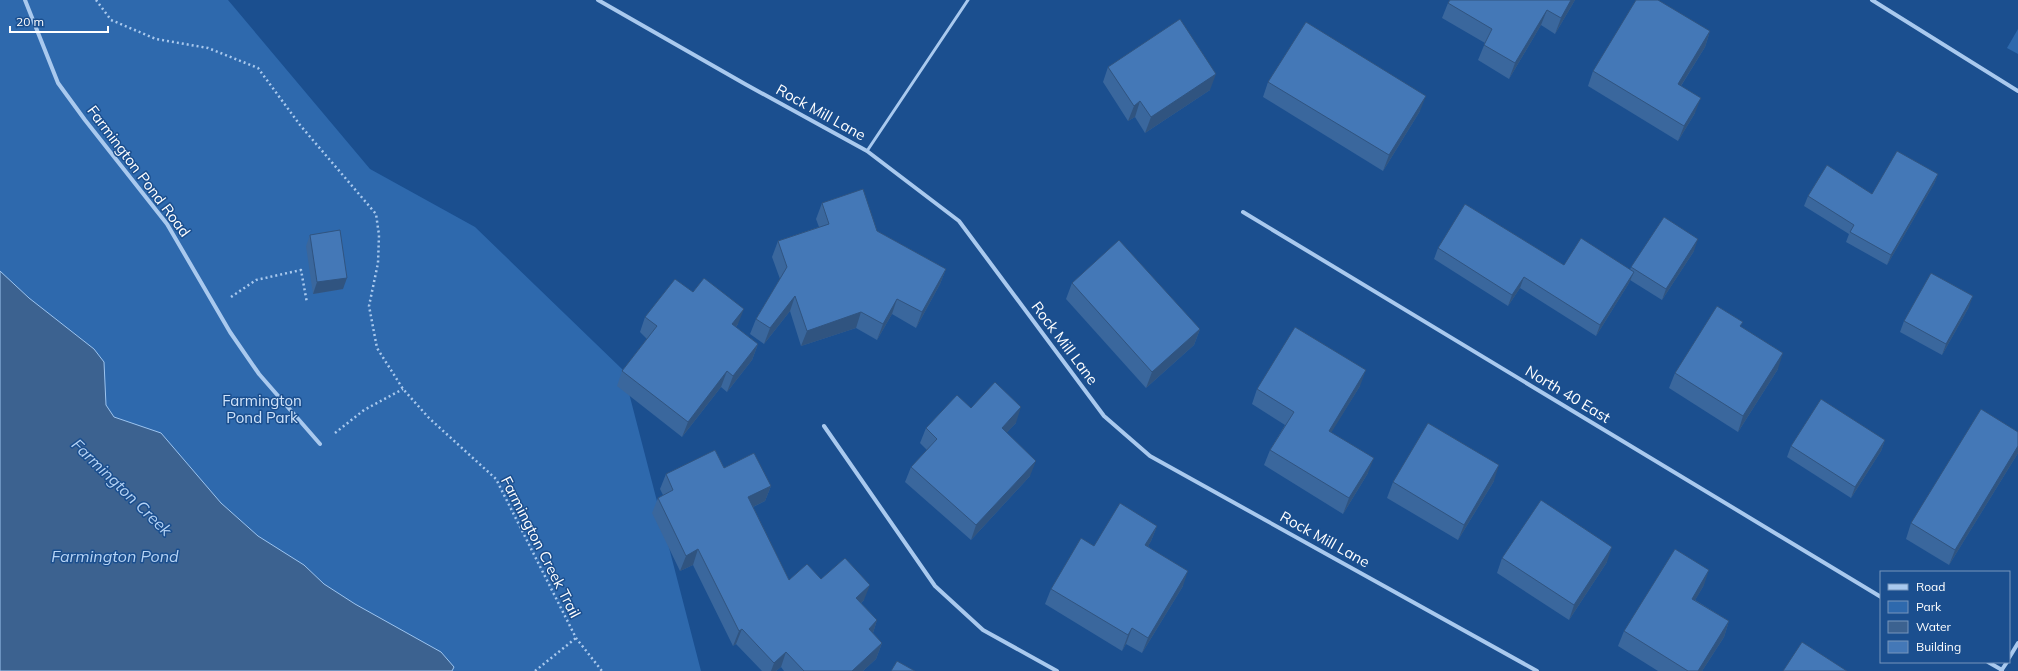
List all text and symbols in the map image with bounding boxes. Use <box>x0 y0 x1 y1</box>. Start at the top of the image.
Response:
scale bar <box>10 8 108 34</box>
text: 20 m <box>16 14 44 29</box>
street label: Rock Mill Lane <box>773 80 869 144</box>
street label: Farmington Pond Road <box>83 101 195 241</box>
street label: Rock Mill Lane <box>1027 298 1103 388</box>
street label: North 40 East <box>1522 361 1614 427</box>
park label: Farmington Pond Park <box>222 391 302 427</box>
water label: Farmington Creek <box>68 434 177 540</box>
street label: Farmington Creek Trail <box>497 473 585 621</box>
street label: Rock Mill Lane <box>1277 507 1373 571</box>
water label: Farmington Pond <box>51 546 179 566</box>
legend <box>1880 571 2010 663</box>
text: Road <box>1916 579 1945 594</box>
text: Park <box>1916 599 1942 614</box>
text: Water <box>1916 619 1952 634</box>
text: Building <box>1916 639 1961 654</box>

